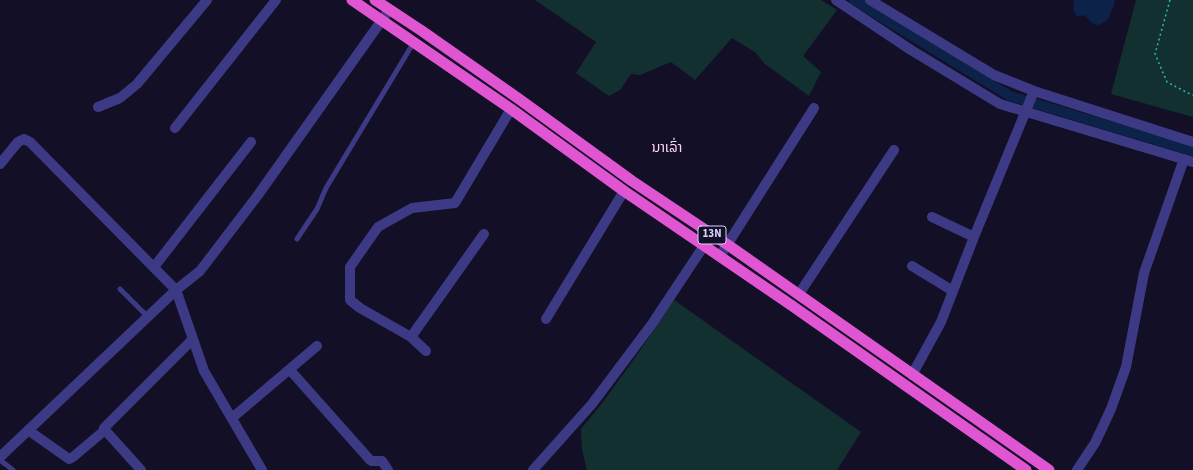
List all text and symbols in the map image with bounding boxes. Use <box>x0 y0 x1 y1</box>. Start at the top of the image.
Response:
district label: ນາເລົ່າ <box>652 141 682 157</box>
road number: 13N <box>698 226 726 244</box>

